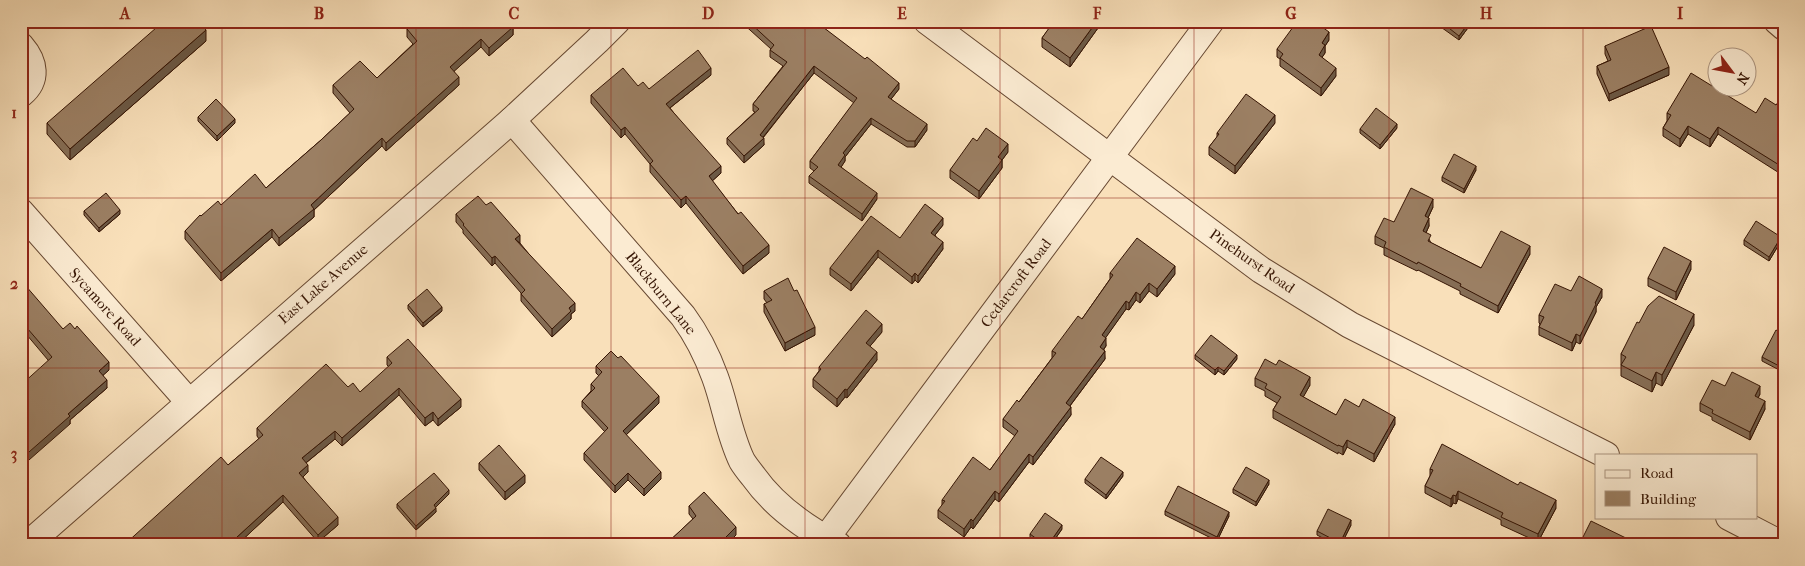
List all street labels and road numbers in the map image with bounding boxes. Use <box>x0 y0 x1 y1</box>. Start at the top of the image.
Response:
street label: Pinehurst Road <box>1206 225 1299 298</box>
street label: Cedarcroft Road <box>977 234 1056 331</box>
street label: East Lake Avenue <box>275 240 372 328</box>
street label: Blackburn Lane <box>622 248 700 339</box>
street label: Sycamore Road <box>65 264 145 350</box>

